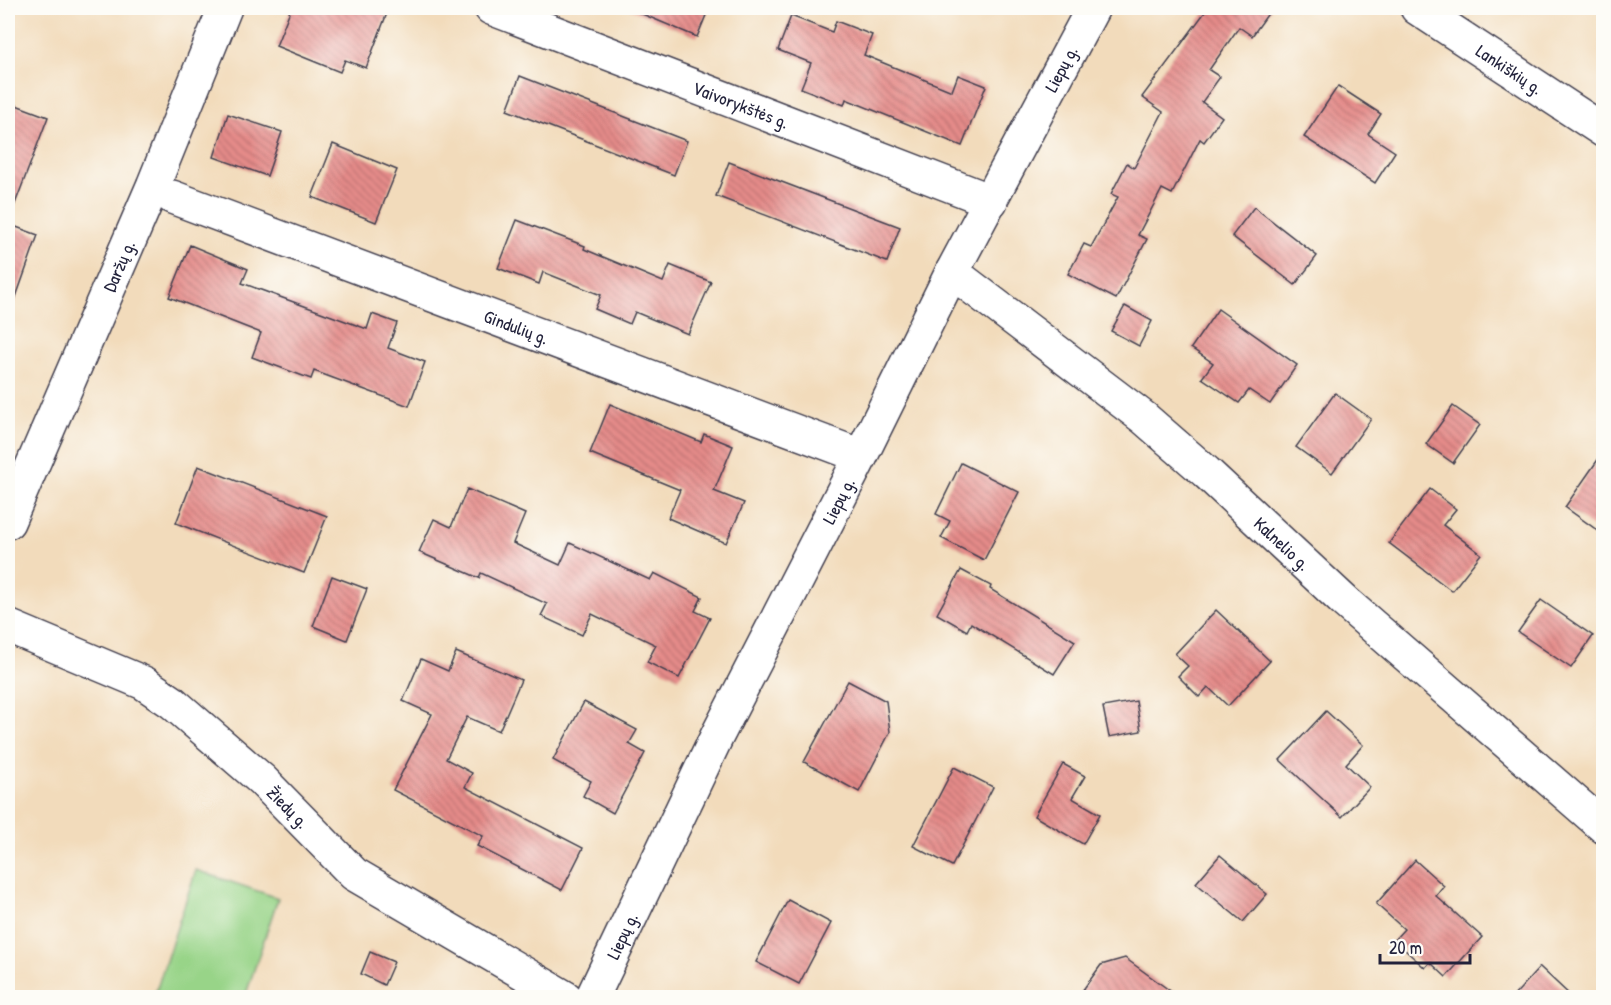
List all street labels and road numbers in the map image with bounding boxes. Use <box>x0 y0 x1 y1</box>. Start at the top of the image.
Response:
street label: Lankiškių g. <box>1471 38 1548 100</box>
street label: Liepų g. <box>1038 41 1083 96</box>
street label: Vaivorykštės g. <box>689 75 793 134</box>
street label: Daržų g. <box>96 236 141 295</box>
street label: Gindulių g. <box>481 303 552 350</box>
street label: Liepų g. <box>816 473 860 528</box>
street label: Kalnelio g. <box>1249 511 1316 576</box>
street label: Žiedų g. <box>262 780 315 834</box>
street label: Liepų g. <box>600 908 644 963</box>

